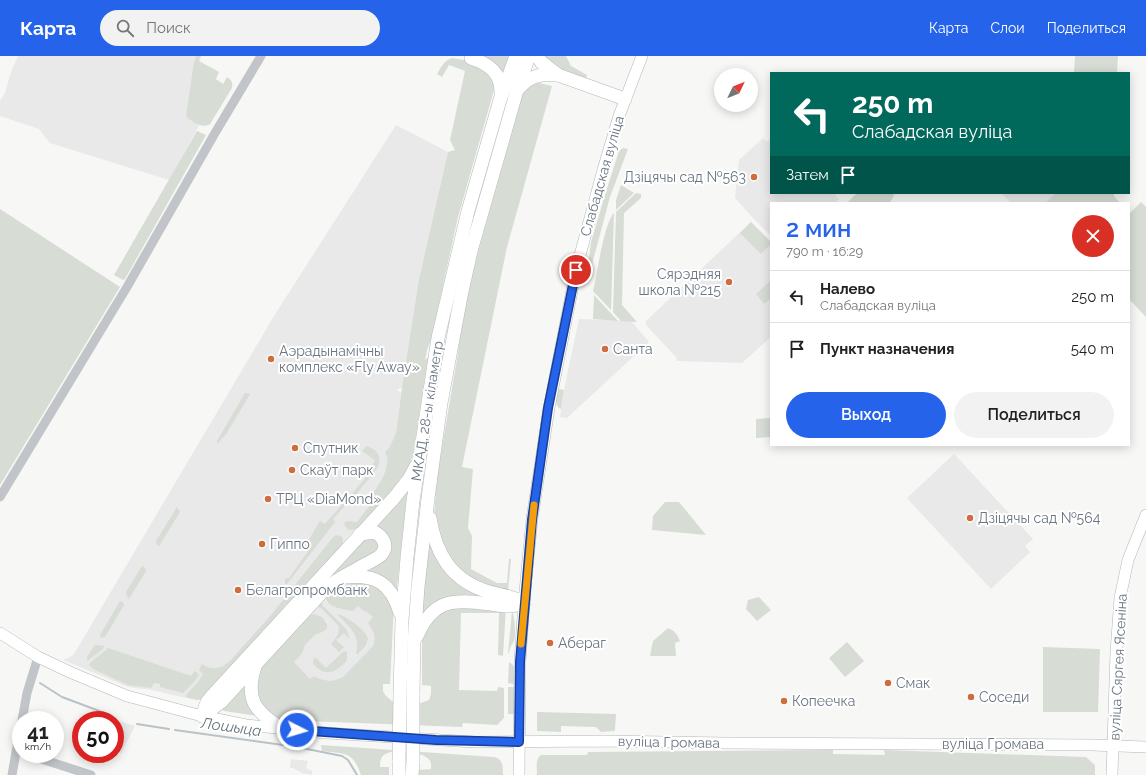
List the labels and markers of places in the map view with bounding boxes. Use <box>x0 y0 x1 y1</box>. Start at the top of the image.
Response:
place label: Дзіцячы сад №563 <box>624 169 746 185</box>
marker: Дзіцячы сад №563 <box>749 172 759 182</box>
pin <box>559 253 593 287</box>
place label: Сярэдняя школа №215 <box>639 266 721 298</box>
marker: Сярэдняя школа №215 <box>724 277 734 287</box>
place label: Санта <box>613 341 653 357</box>
place label: Аэрадынамічны комплекс «Fly Away» <box>279 343 420 375</box>
marker: Санта <box>600 344 610 354</box>
marker: Аэрадынамічны комплекс «Fly Away» <box>266 354 276 364</box>
place label: Спутник <box>303 440 359 456</box>
marker: Спутник <box>290 443 300 453</box>
place label: Скаўт парк <box>300 462 374 478</box>
marker: Скаўт парк <box>287 465 297 475</box>
place label: ТРЦ «DiaMond» <box>276 491 381 507</box>
marker: ТРЦ «DiaMond» <box>263 494 273 504</box>
place label: Дзіцячы сад №564 <box>978 510 1101 526</box>
marker: Дзіцячы сад №564 <box>965 513 975 523</box>
place label: Гиппо <box>270 536 310 552</box>
marker: Гиппо <box>257 539 267 549</box>
place label: Белагропромбанк <box>246 582 368 598</box>
marker: Белагропромбанк <box>233 585 243 595</box>
place label: Абераг <box>558 635 606 651</box>
marker: Абераг <box>545 638 555 648</box>
place label: Смак <box>896 675 930 691</box>
marker: Смак <box>883 678 893 688</box>
place label: Соседи <box>979 689 1029 705</box>
marker: Соседи <box>966 692 976 702</box>
place label: Копеечка <box>792 693 855 709</box>
marker: Копеечка <box>779 696 789 706</box>

